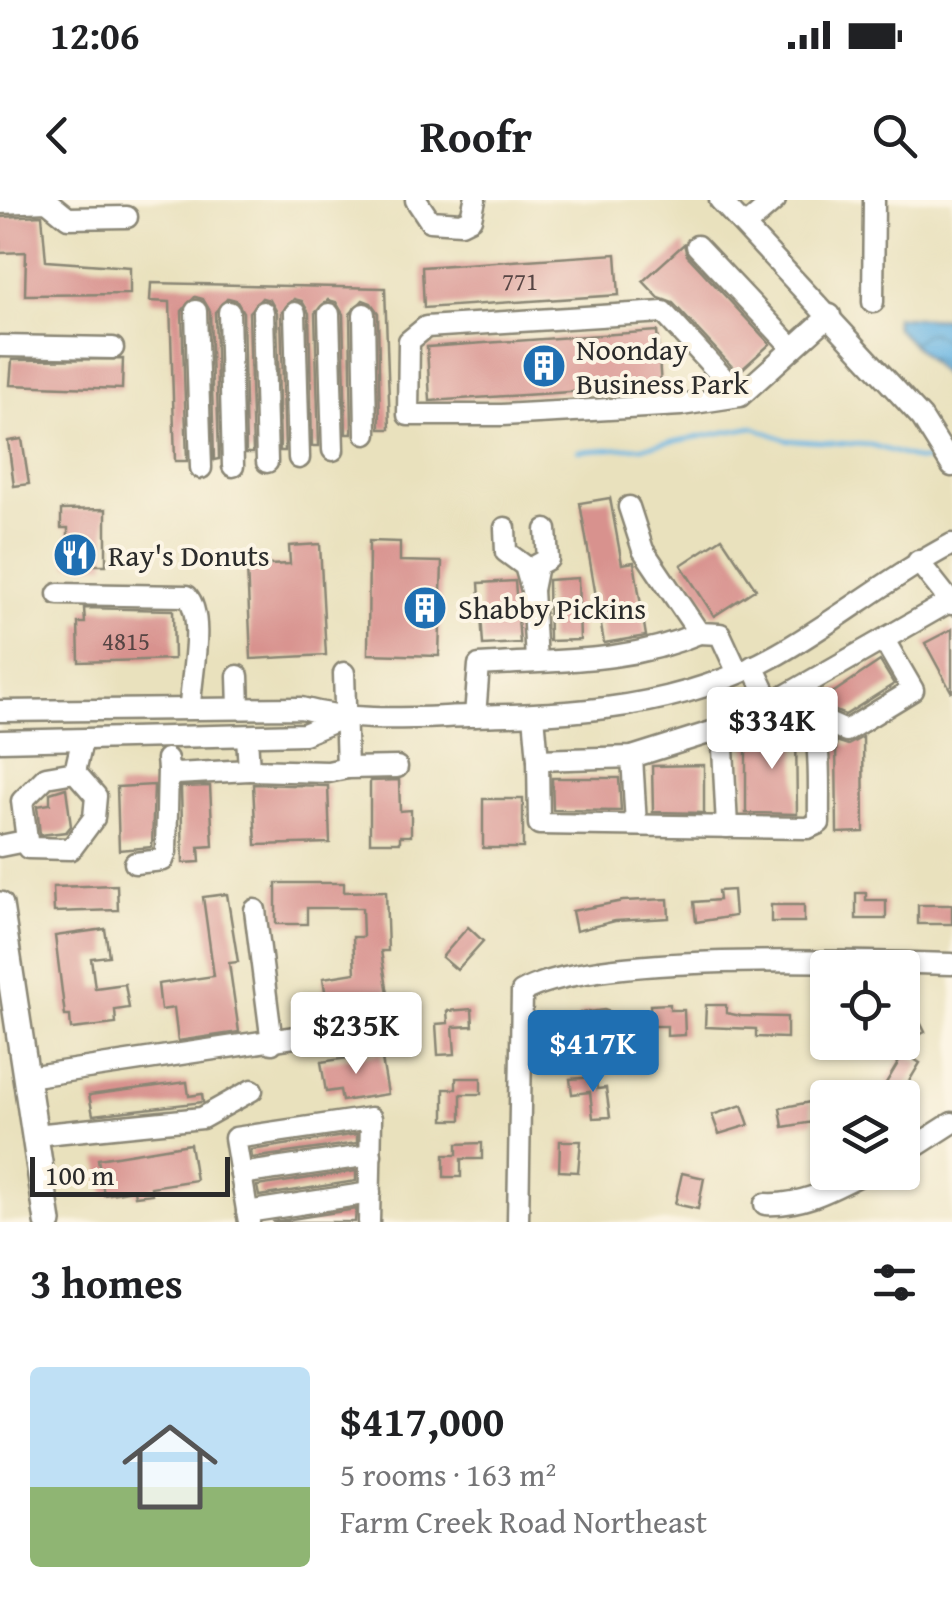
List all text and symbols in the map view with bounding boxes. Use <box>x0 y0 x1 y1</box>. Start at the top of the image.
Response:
text: 12:06 <box>50 7 140 63</box>
text: Roofr <box>420 103 532 168</box>
icon: back <box>30 108 85 163</box>
icon: search <box>867 108 922 163</box>
house number: 771 <box>502 263 538 299</box>
place label: Noonday Business Park <box>576 327 750 405</box>
building icon: Noonday Business Park <box>521 343 567 389</box>
restaurant icon: Ray's Donuts <box>52 532 98 578</box>
place label: Ray's Donuts <box>108 533 270 577</box>
building icon: Shabby Pickins <box>402 585 448 631</box>
place label: Shabby Pickins <box>458 586 646 630</box>
house number: 4815 <box>102 623 150 659</box>
pin: $334K <box>702 687 842 772</box>
text: $334K <box>729 696 815 743</box>
map controls <box>810 950 920 1190</box>
button: locate <box>810 950 920 1060</box>
pin: $235K <box>286 992 426 1077</box>
text: $235K <box>313 1001 399 1048</box>
pin: $417K <box>523 1010 663 1095</box>
text: $417K <box>550 1019 636 1066</box>
button: layers <box>810 1080 920 1190</box>
scale bar <box>30 1152 230 1196</box>
text: 100 m <box>45 1154 114 1195</box>
text: 3 homes <box>30 1252 183 1313</box>
icon: filters <box>867 1255 922 1310</box>
text: $417,000 <box>340 1390 504 1451</box>
icon: home <box>110 1407 230 1527</box>
text: 5 rooms · 163 m² <box>340 1451 556 1498</box>
text: Farm Creek Road Northeast <box>340 1498 707 1545</box>

